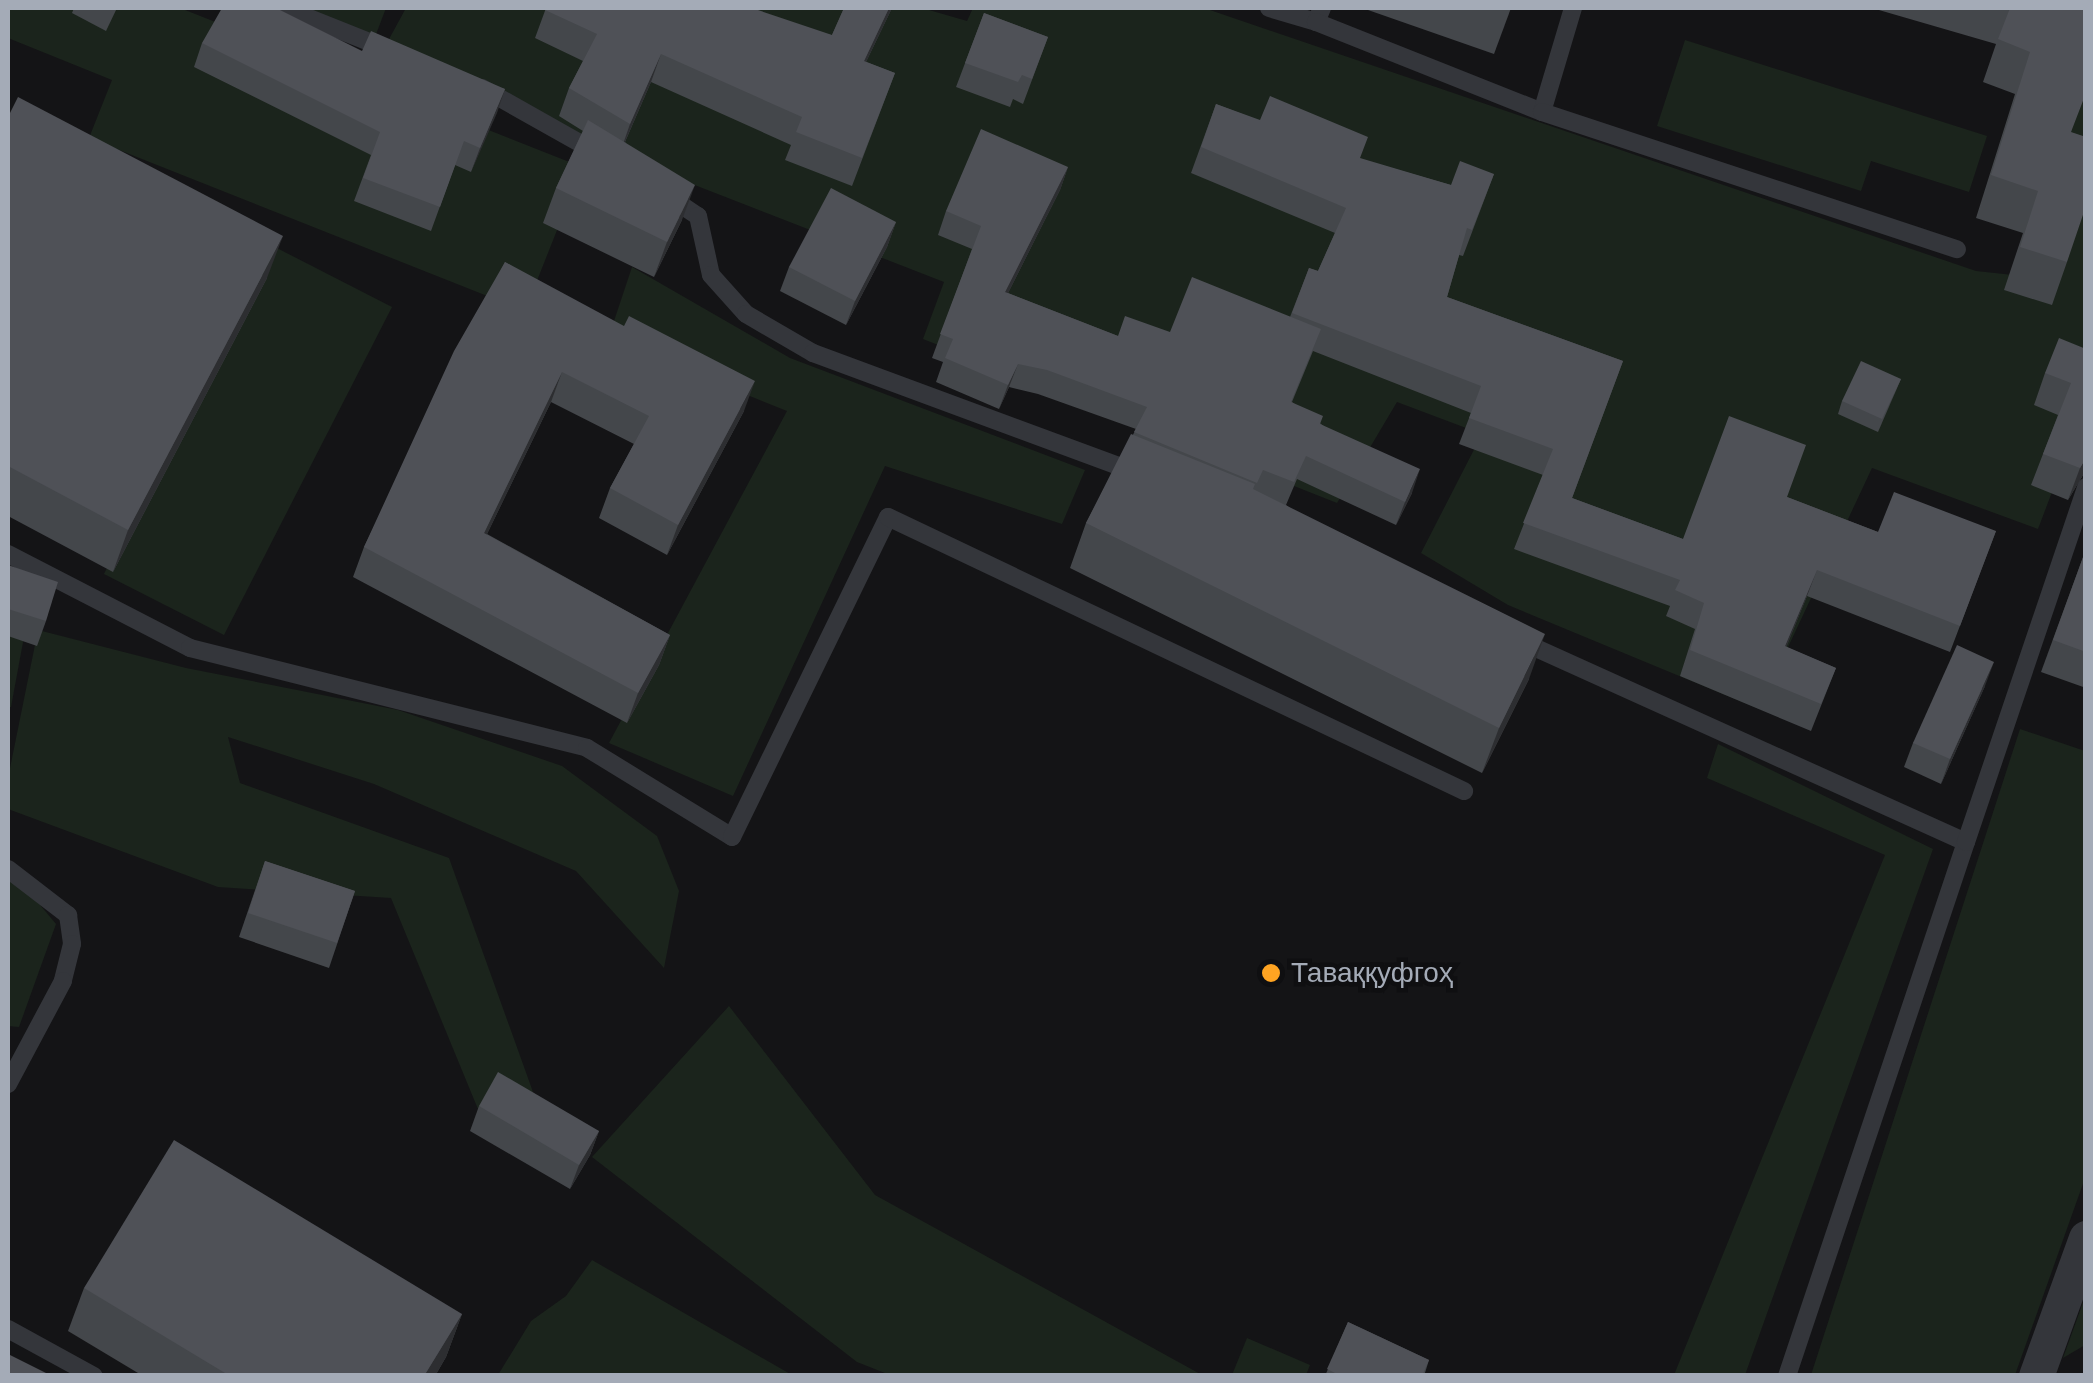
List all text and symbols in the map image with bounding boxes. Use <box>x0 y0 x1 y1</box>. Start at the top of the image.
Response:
place label: Таваққуфгоҳ <box>1291 956 1453 990</box>
marker: Таваққуфгоҳ <box>1260 962 1282 984</box>

